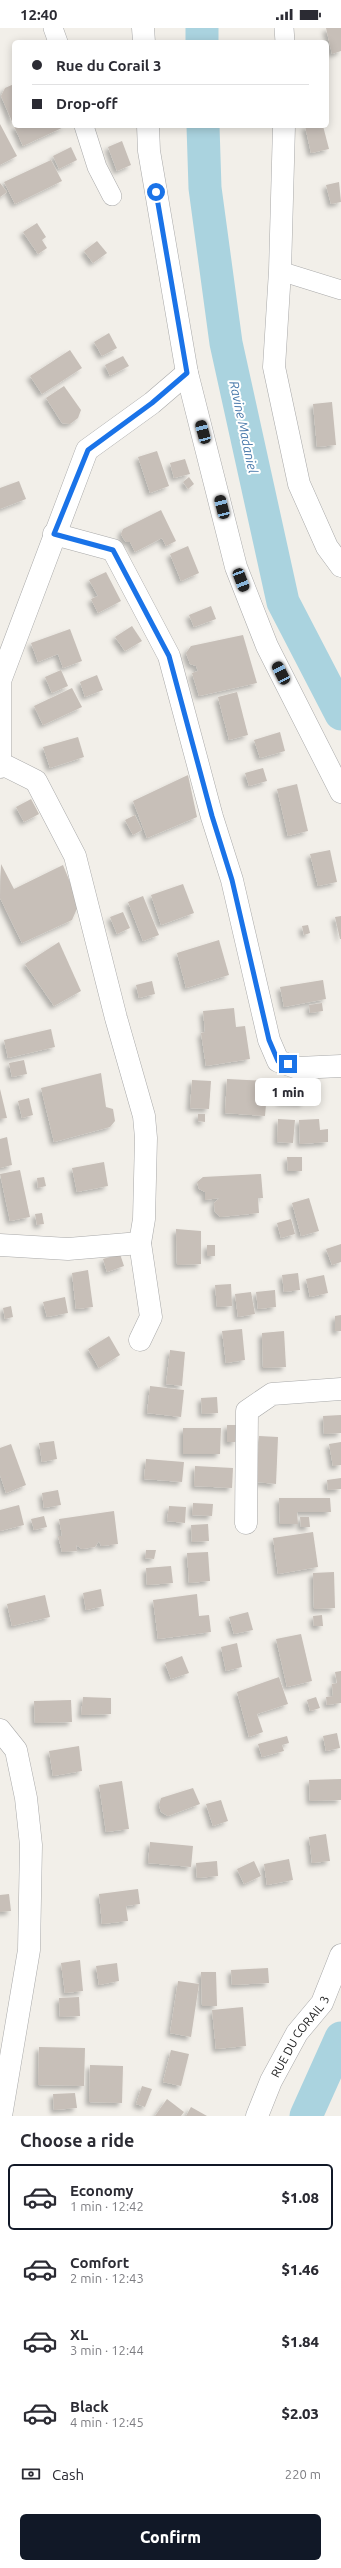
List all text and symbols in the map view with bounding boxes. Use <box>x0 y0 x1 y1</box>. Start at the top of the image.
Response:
text: 12:40 <box>20 6 58 23</box>
text: Rue du Corail 3 <box>56 57 161 74</box>
text: Drop-off <box>56 95 118 112</box>
route start <box>147 183 165 201</box>
water label: Ravine Madaniel <box>227 380 261 475</box>
car <box>194 419 212 445</box>
car <box>213 494 231 520</box>
car <box>231 567 251 593</box>
car <box>270 660 292 686</box>
route end <box>279 1055 297 1073</box>
callout: 1 min <box>255 1078 321 1106</box>
text: 1 min <box>271 1085 305 1099</box>
street label: RUE DU CORAIL 3 <box>268 1994 331 2079</box>
text: Choose a ride <box>20 2130 134 2150</box>
icon: car <box>22 2179 58 2215</box>
text: Economy <box>70 2182 134 2199</box>
text: $1.08 <box>281 2189 319 2206</box>
text: 1 min · 12:42 <box>70 2199 144 2213</box>
icon: car <box>22 2251 58 2287</box>
text: Comfort <box>70 2254 129 2271</box>
text: $1.46 <box>281 2261 319 2278</box>
text: 2 min · 12:43 <box>70 2271 144 2285</box>
icon: car <box>22 2323 58 2359</box>
text: XL <box>70 2326 88 2343</box>
text: $1.84 <box>281 2333 319 2350</box>
text: 3 min · 12:44 <box>70 2343 144 2357</box>
icon: car <box>22 2395 58 2431</box>
text: Black <box>70 2398 109 2415</box>
text: $2.03 <box>281 2405 319 2422</box>
text: 4 min · 12:45 <box>70 2415 144 2429</box>
icon: cash <box>20 2463 42 2485</box>
text: Cash <box>52 2466 84 2483</box>
text: 220 m <box>285 2467 321 2481</box>
button: Confirm <box>20 2514 321 2560</box>

